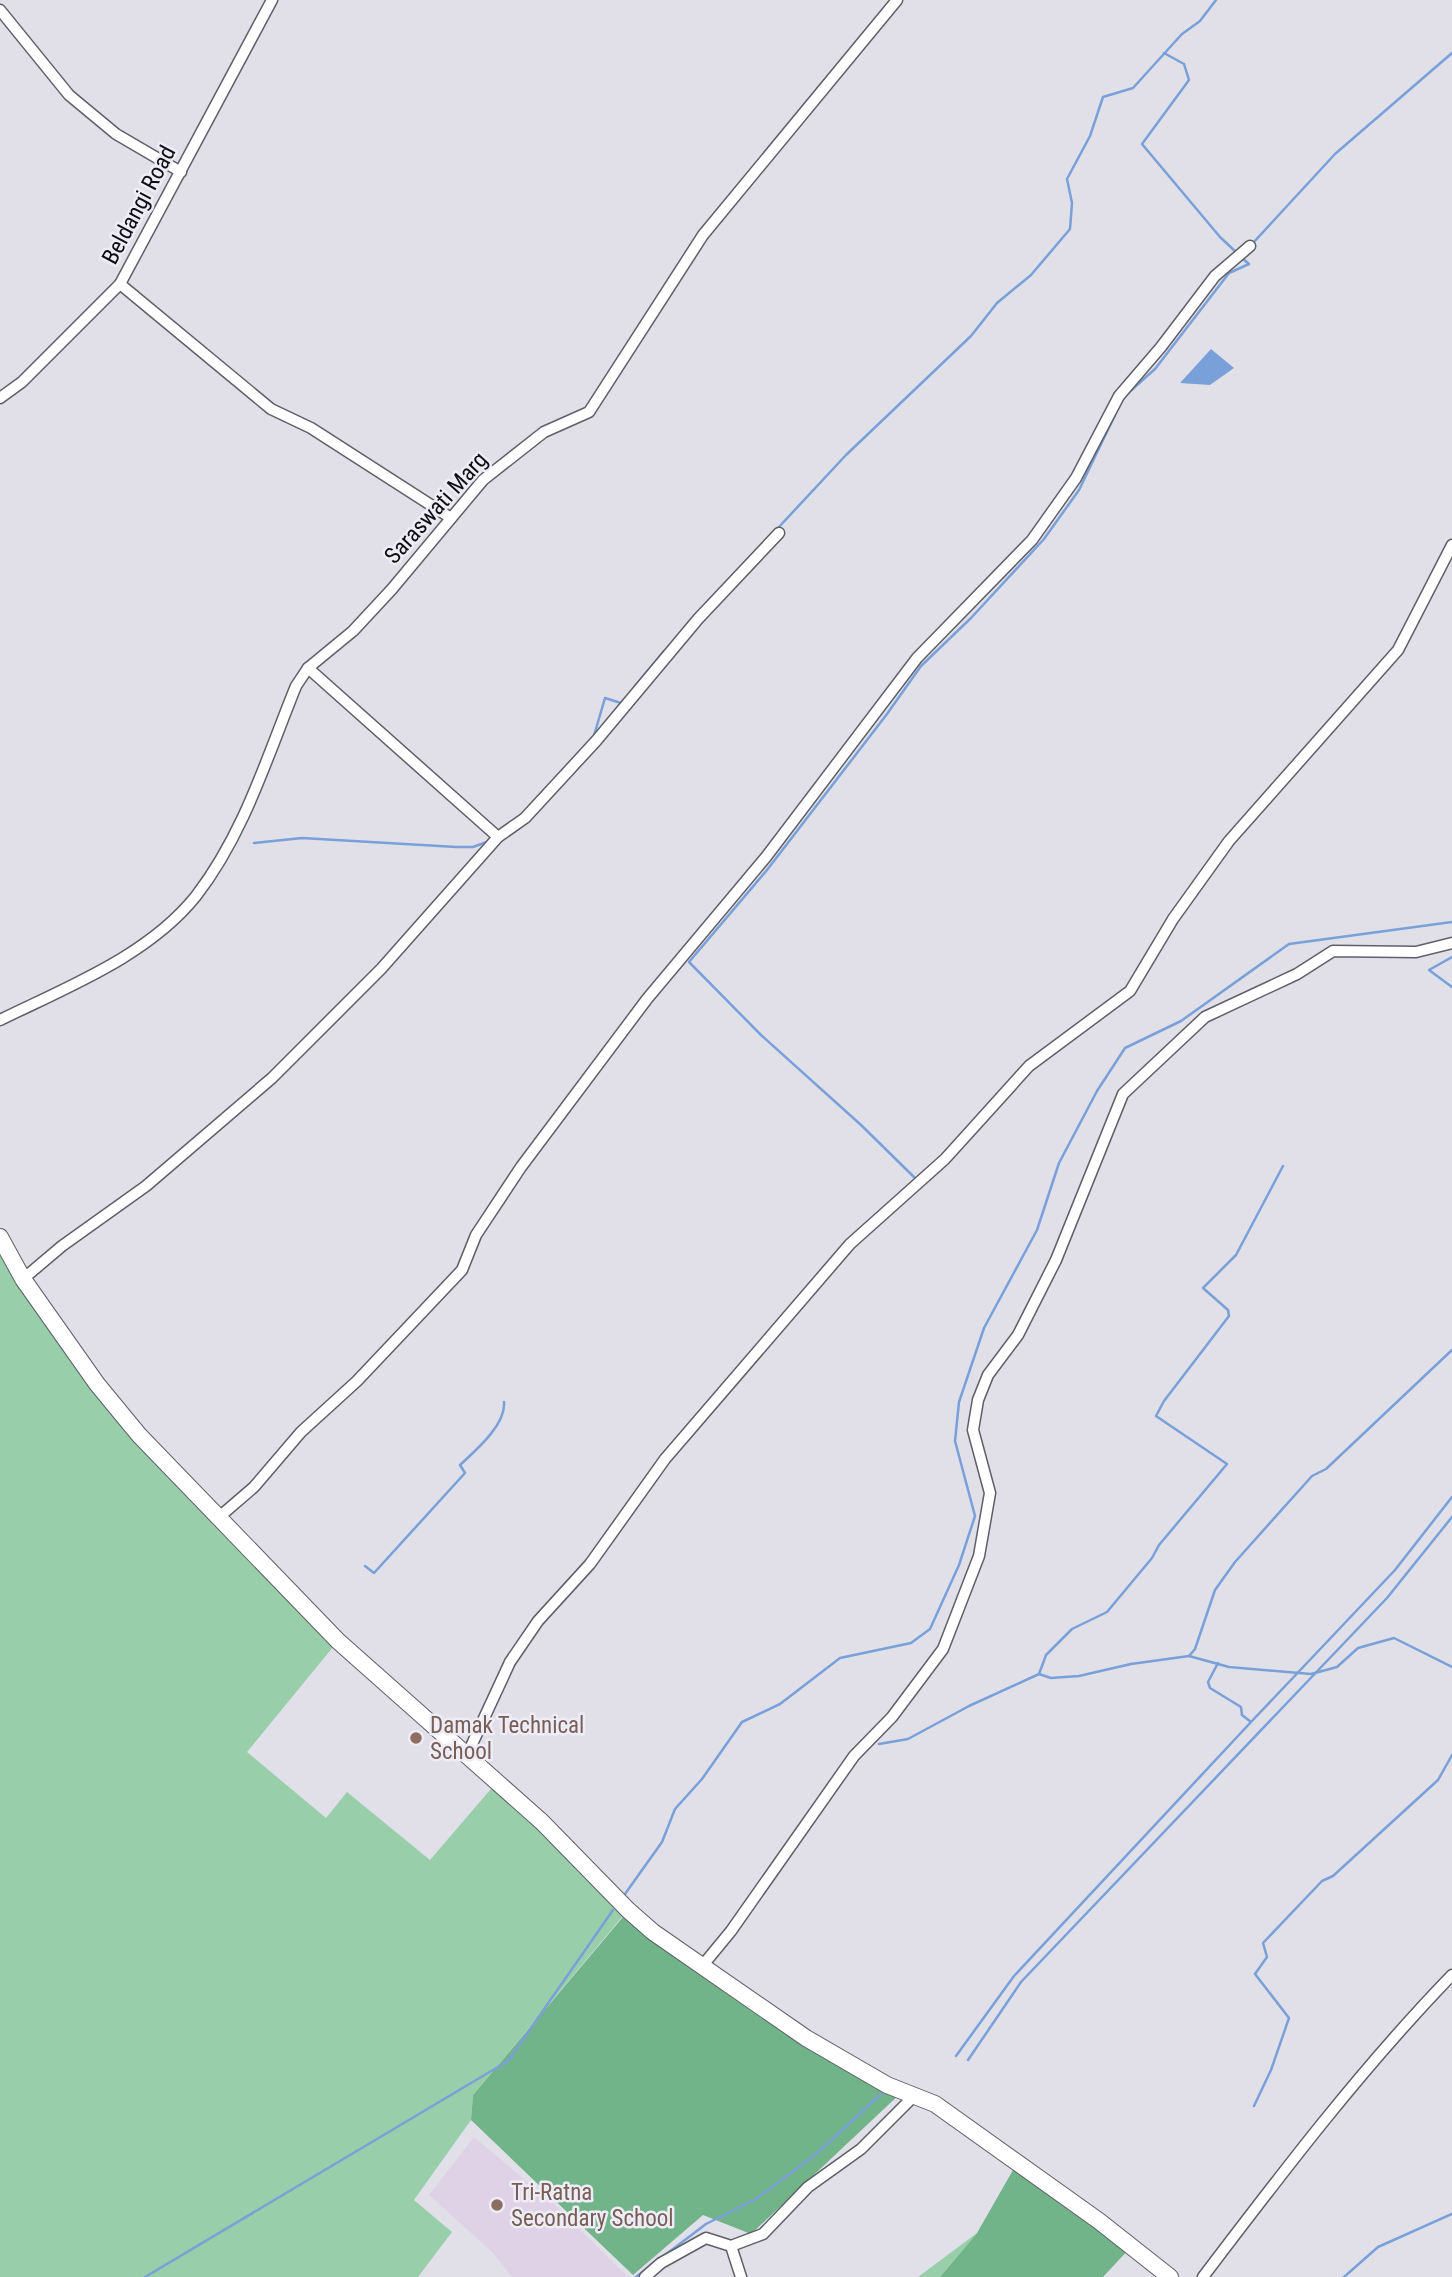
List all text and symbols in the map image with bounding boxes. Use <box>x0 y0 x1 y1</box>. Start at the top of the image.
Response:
street label: Beldangi Road <box>97 141 181 269</box>
street label: Saraswati Marg <box>379 447 493 569</box>
place label: Damak Technical School <box>430 1712 584 1765</box>
marker: Damak Technical School <box>408 1730 424 1746</box>
place label: Tri-Ratna Secondary School <box>511 2179 674 2232</box>
marker: Tri-Ratna Secondary School <box>489 2197 505 2213</box>

